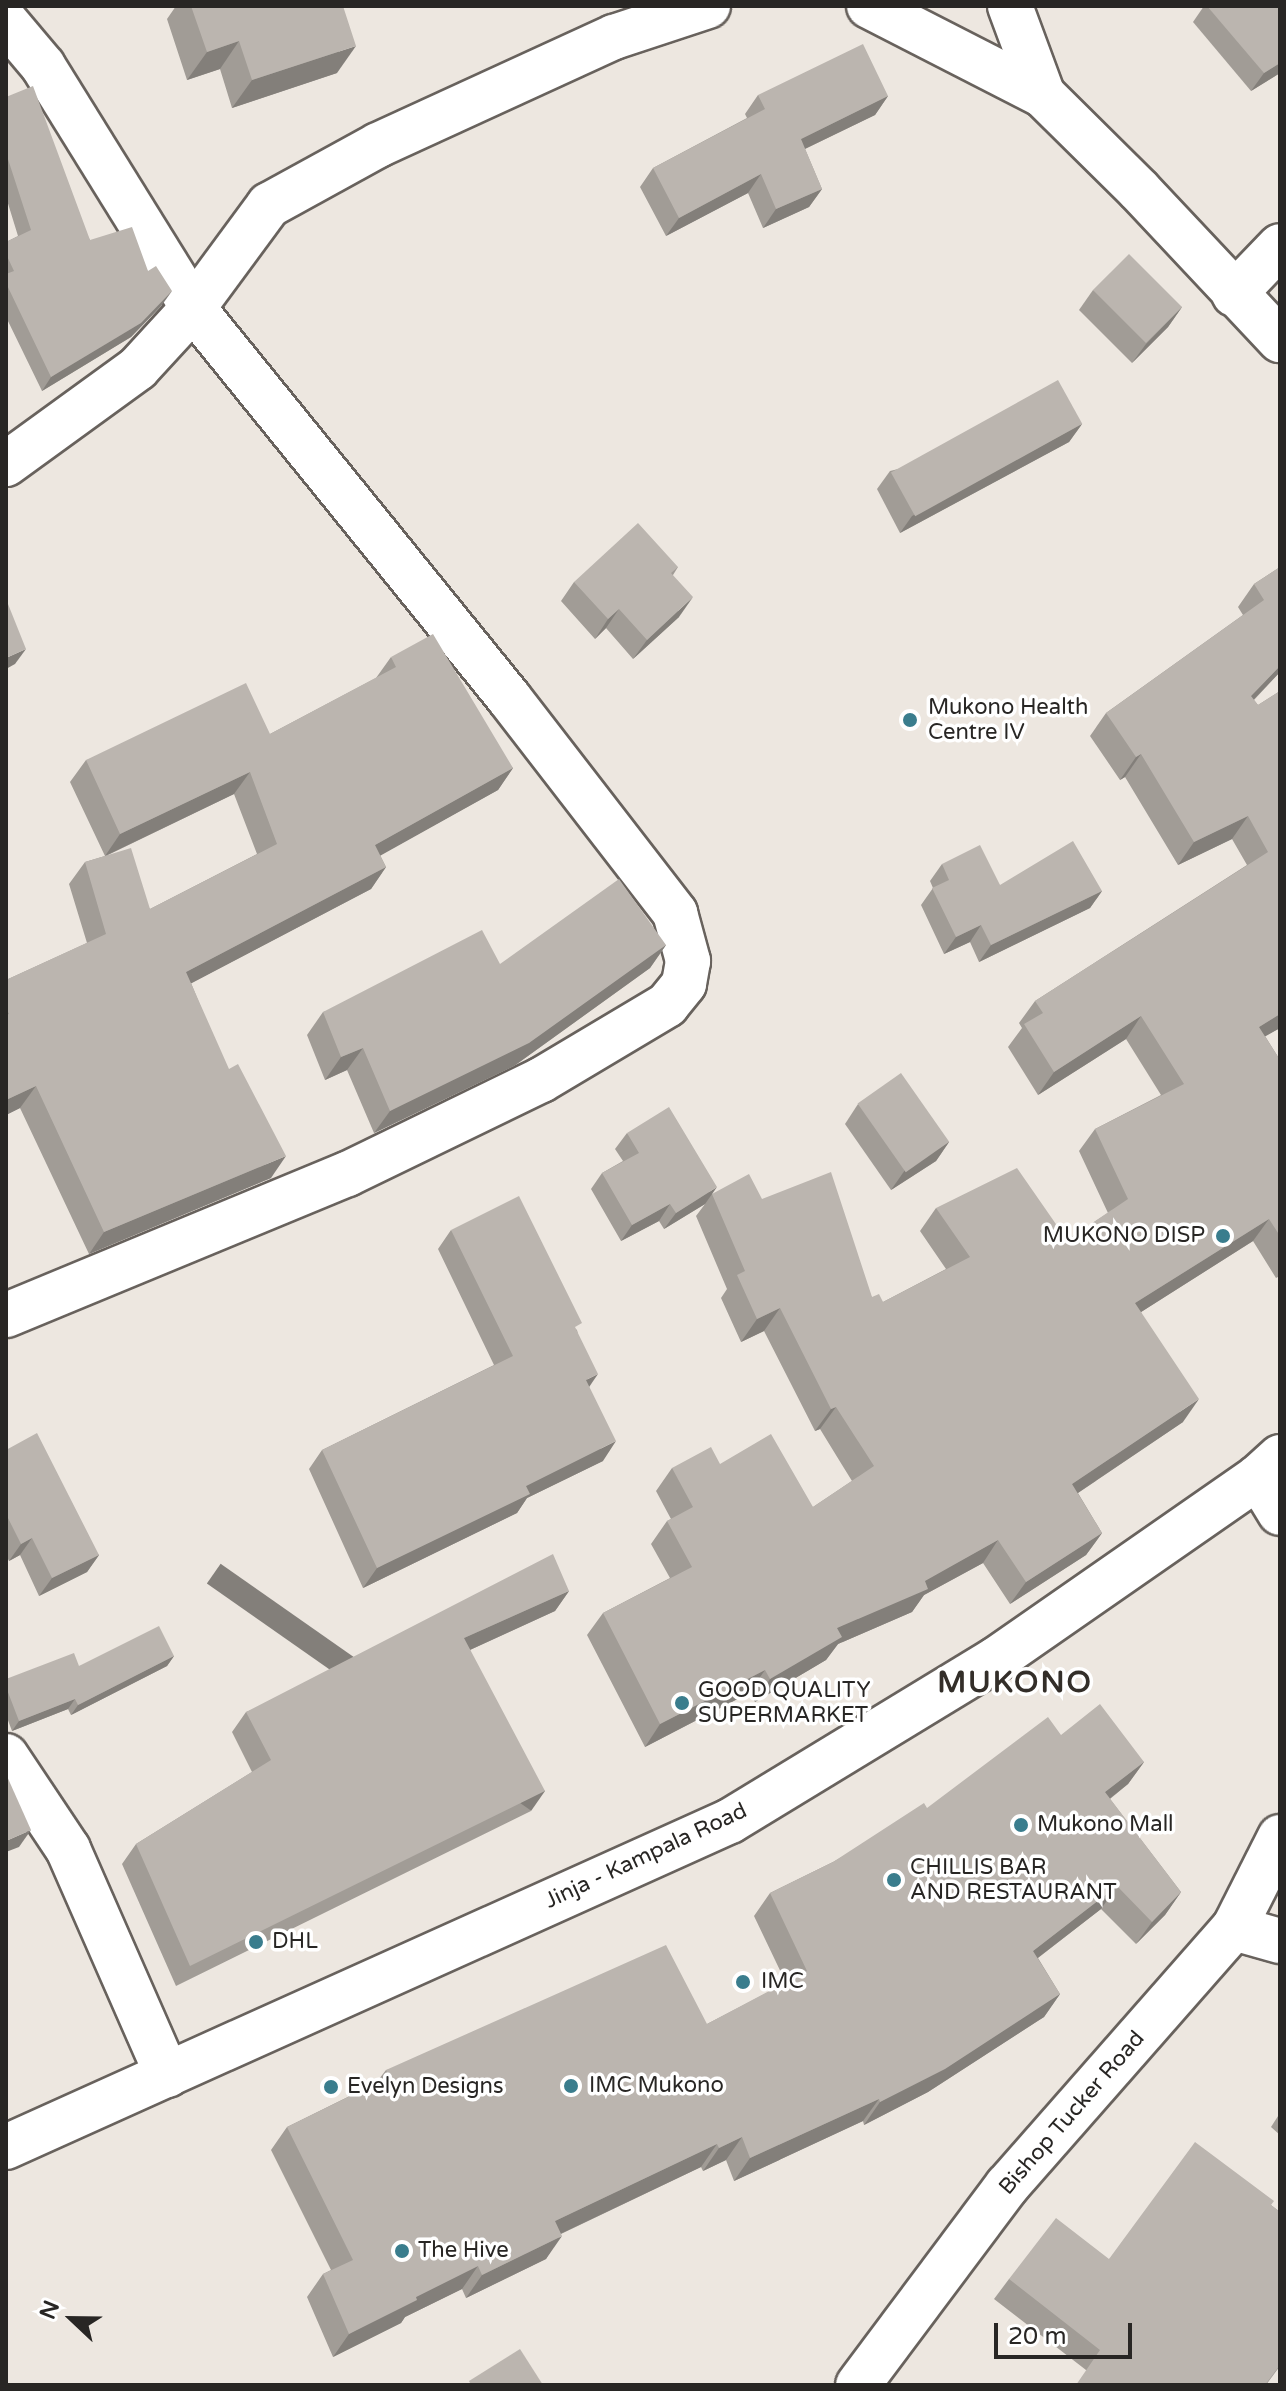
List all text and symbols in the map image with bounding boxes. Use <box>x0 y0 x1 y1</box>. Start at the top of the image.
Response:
place label: Mukono Health Centre IV <box>928 694 1088 746</box>
marker: Mukono Health Centre IV <box>899 709 921 731</box>
place label: MUKONO DISP <box>1043 1223 1205 1249</box>
marker: MUKONO DISP <box>1212 1225 1234 1247</box>
district label: MUKONO <box>937 1665 1093 1701</box>
place label: GOOD QUALITY SUPERMARKET <box>698 1677 870 1728</box>
marker: GOOD QUALITY SUPERMARKET <box>673 1694 691 1712</box>
street label: Jinja - Kampala Road <box>541 1798 751 1914</box>
place label: Mukono Mall <box>1037 1812 1174 1838</box>
marker: Mukono Mall <box>1012 1816 1030 1834</box>
place label: CHILLIS BAR AND RESTAURANT <box>910 1854 1117 1906</box>
marker: CHILLIS BAR AND RESTAURANT <box>885 1871 903 1889</box>
place label: DHL <box>272 1929 318 1955</box>
marker: DHL <box>247 1933 265 1951</box>
place label: IMC <box>761 1969 804 1995</box>
marker: IMC <box>732 1971 754 1993</box>
street label: Bishop Tucker Road <box>994 2026 1150 2200</box>
place label: IMC Mukono <box>589 2073 724 2099</box>
place label: Evelyn Designs <box>347 2074 503 2100</box>
marker: IMC Mukono <box>560 2075 582 2097</box>
marker: Evelyn Designs <box>322 2078 340 2096</box>
place label: The Hive <box>418 2238 509 2264</box>
marker: The Hive <box>393 2242 411 2260</box>
north arrow <box>32 2279 112 2359</box>
text: N <box>34 2297 65 2323</box>
scale bar <box>998 2307 1136 2357</box>
text: 20 m <box>1008 2322 1066 2351</box>

